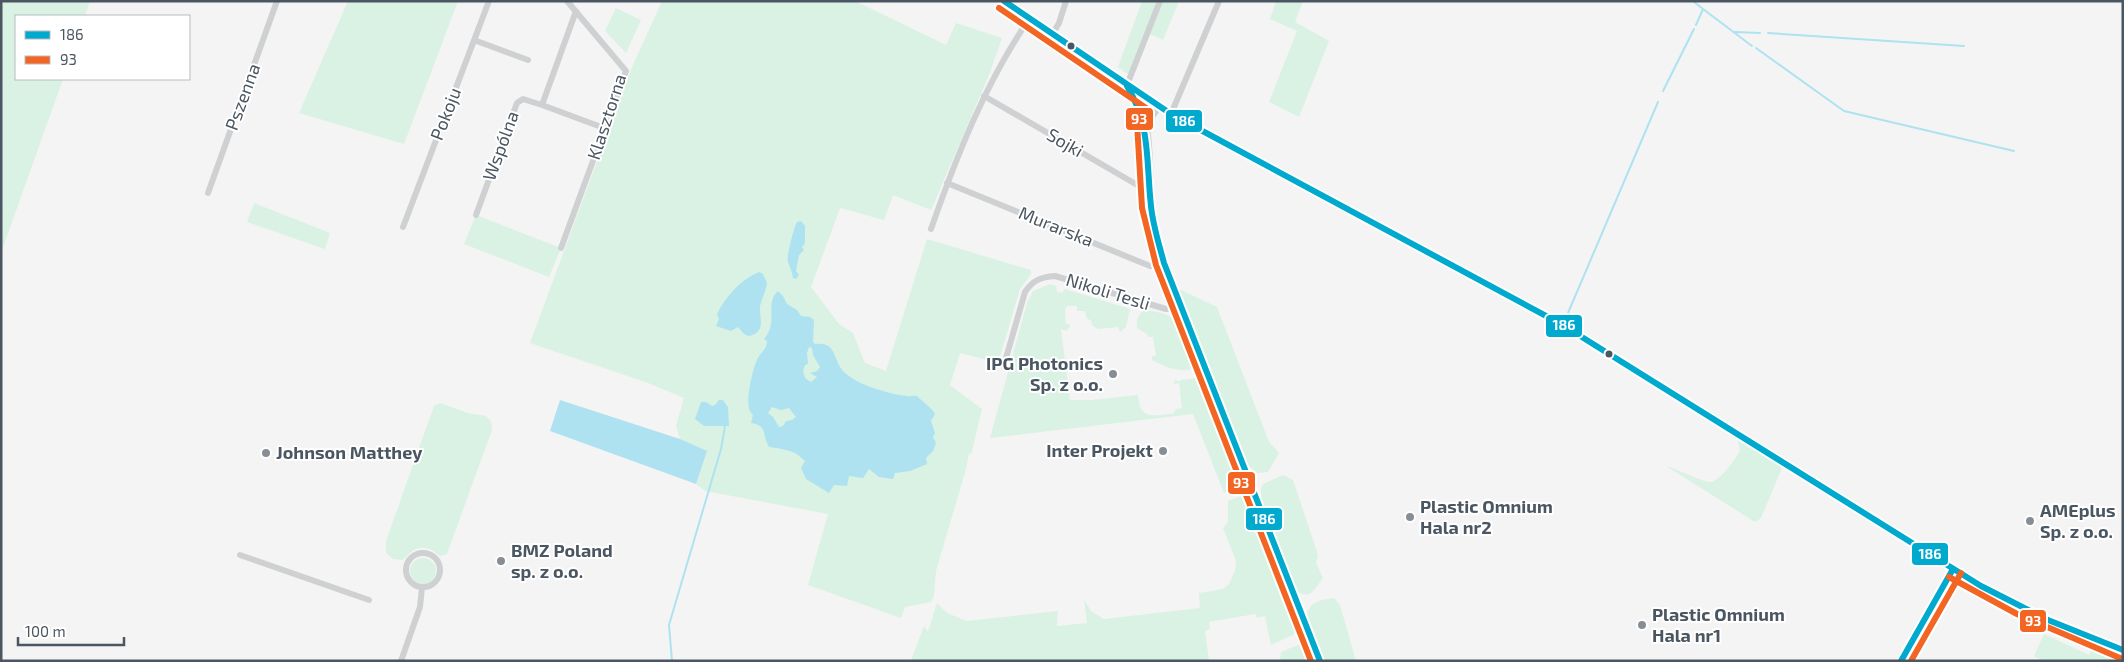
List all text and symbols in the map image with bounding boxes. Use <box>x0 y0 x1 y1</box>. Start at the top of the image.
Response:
legend <box>15 15 190 80</box>
text: 186 <box>60 25 84 43</box>
unlabelled marker <box>1066 41 1076 51</box>
text: 93 <box>60 50 77 68</box>
street label: Pszenna <box>220 60 264 133</box>
street label: Klasztorna <box>582 71 630 162</box>
street label: Pokoju <box>425 84 465 143</box>
line badge: 93 <box>1125 107 1154 131</box>
street label: Wspólna <box>477 108 523 183</box>
line badge: 186 <box>1165 109 1203 133</box>
text: 93 <box>1131 110 1147 127</box>
text: 186 <box>1172 112 1196 129</box>
street label: Sojki <box>1043 123 1088 161</box>
street label: Murarska <box>1016 201 1097 251</box>
street label: Nikoli Tesli <box>1064 268 1153 314</box>
line badge: 186 <box>1545 314 1583 338</box>
text: 186 <box>1552 316 1576 333</box>
unlabelled marker <box>1604 349 1614 359</box>
place label: IPG Photonics Sp. z o.o. <box>986 352 1103 395</box>
marker: IPG Photonics Sp. z o.o. <box>1107 368 1119 380</box>
place label: Inter Projekt <box>1046 439 1154 461</box>
place label: Johnson Matthey <box>276 441 423 463</box>
marker: Inter Projekt <box>1157 445 1169 457</box>
marker: Johnson Matthey <box>260 447 272 459</box>
line badge: 93 <box>1227 471 1256 495</box>
text: 93 <box>1233 474 1249 491</box>
place label: Plastic Omnium Hala nr2 <box>1420 495 1553 538</box>
place label: AMEplus Sp. z o.o. <box>2040 499 2116 542</box>
line badge: 186 <box>1245 507 1283 531</box>
text: 186 <box>1252 510 1276 527</box>
marker: Plastic Omnium Hala nr2 <box>1404 511 1416 523</box>
marker: AMEplus Sp. z o.o. <box>2024 515 2036 527</box>
place label: BMZ Poland sp. z o.o. <box>511 539 613 582</box>
line badge: 186 <box>1911 542 1949 566</box>
text: 186 <box>1918 545 1942 562</box>
marker: BMZ Poland sp. z o.o. <box>495 555 507 567</box>
place label: Plastic Omnium Hala nr1 <box>1652 603 1785 646</box>
line badge: 93 <box>2019 609 2047 633</box>
text: 93 <box>2025 612 2041 629</box>
scale bar <box>18 614 124 646</box>
marker: Plastic Omnium Hala nr1 <box>1636 619 1648 631</box>
text: 100 m <box>25 622 66 640</box>

